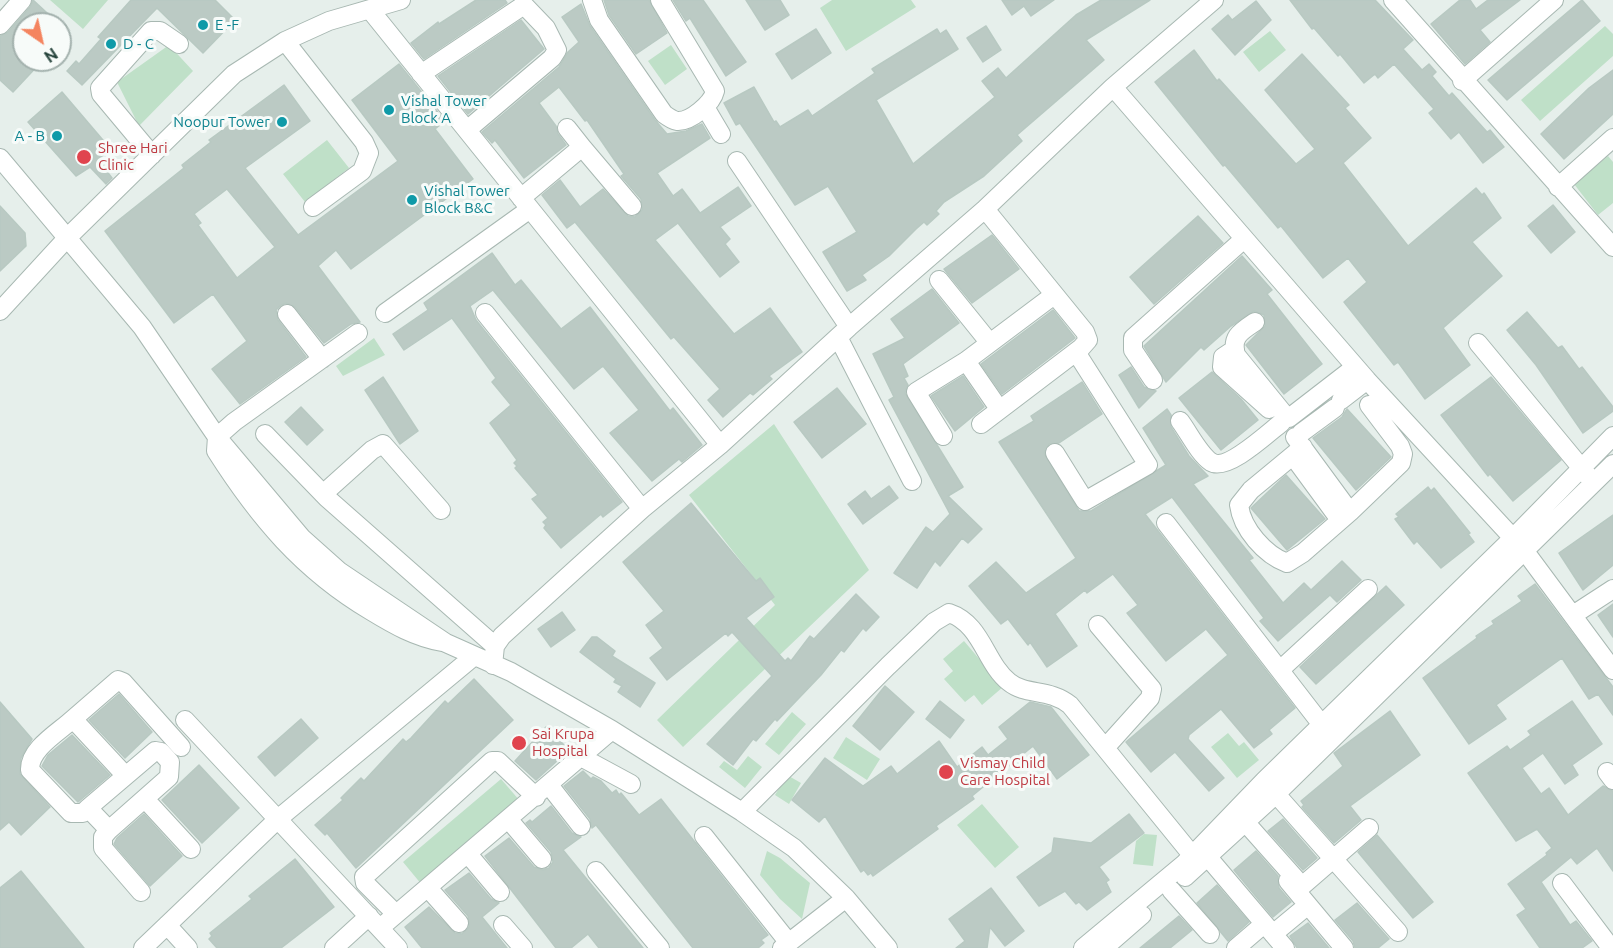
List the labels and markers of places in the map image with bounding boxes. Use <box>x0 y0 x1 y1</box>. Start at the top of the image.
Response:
place label: E -F <box>215 16 239 34</box>
marker: E -F <box>196 18 210 32</box>
place label: D - C <box>123 35 154 53</box>
marker: D - C <box>104 37 118 51</box>
place label: Vishal Tower Block A <box>401 92 487 127</box>
marker: Vishal Tower Block A <box>382 103 396 117</box>
place label: Noopur Tower <box>173 113 270 131</box>
marker: Noopur Tower <box>275 115 289 129</box>
place label: A - B <box>15 127 45 145</box>
marker: A - B <box>50 129 64 143</box>
place label: Shree Hari Clinic <box>98 139 168 174</box>
marker: Shree Hari Clinic <box>75 148 93 166</box>
place label: Vishal Tower Block B&C <box>424 182 510 217</box>
marker: Vishal Tower Block B&C <box>405 193 419 207</box>
place label: Sai Krupa Hospital <box>532 725 595 760</box>
marker: Sai Krupa Hospital <box>510 734 528 752</box>
place label: Vismay Child Care Hospital <box>960 754 1050 789</box>
marker: Vismay Child Care Hospital <box>937 763 955 781</box>

